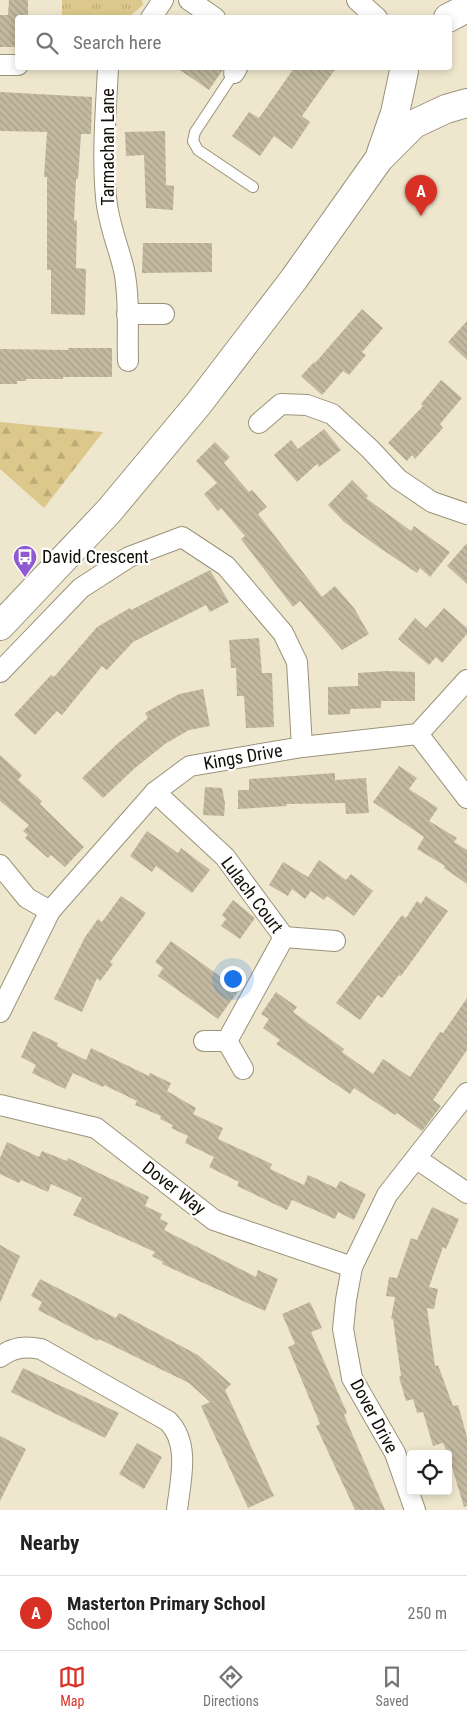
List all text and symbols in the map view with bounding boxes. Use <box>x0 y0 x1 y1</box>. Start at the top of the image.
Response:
search box <box>15 15 452 70</box>
icon: search <box>33 29 61 57</box>
text: Search here <box>73 31 161 54</box>
street label: Tarmachan Lane <box>97 88 118 206</box>
pin: A <box>405 175 437 216</box>
bus stop icon: David Crescent <box>12 544 38 578</box>
place label: David Crescent <box>42 546 149 567</box>
street label: Kings Drive <box>202 739 284 774</box>
street label: Lulach Court <box>217 852 288 937</box>
your location <box>220 966 246 992</box>
street label: Dover Way <box>139 1156 210 1219</box>
street label: Dover Drive <box>346 1375 403 1456</box>
map controls <box>407 1450 452 1495</box>
button: locate <box>407 1450 452 1495</box>
text: Nearby <box>20 1531 79 1555</box>
text: Masterton Primary School <box>67 1592 266 1615</box>
text: A <box>31 1604 41 1623</box>
text: 250 m <box>408 1604 447 1623</box>
text: School <box>67 1615 110 1634</box>
tab: Map <box>58 1663 86 1709</box>
tab: Directions <box>203 1663 259 1709</box>
tab: Saved <box>375 1663 409 1709</box>

